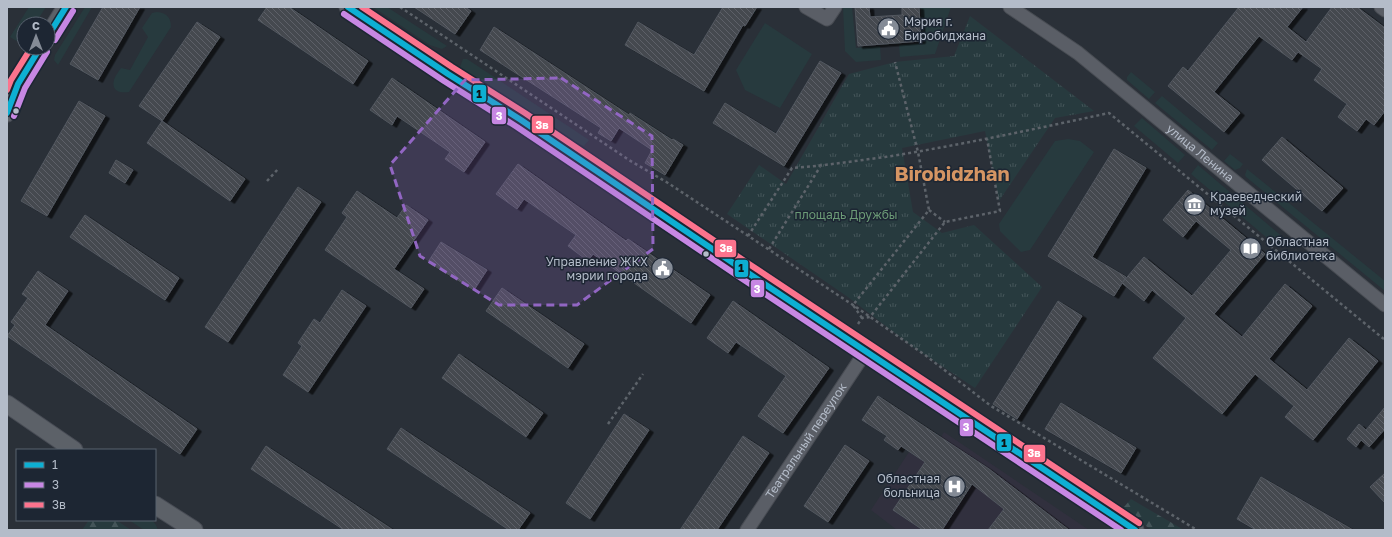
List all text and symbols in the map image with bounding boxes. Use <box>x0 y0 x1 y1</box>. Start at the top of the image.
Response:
place label: Мэрия г. Биробиджана <box>904 14 986 43</box>
north arrow <box>16 16 56 56</box>
public building icon: Мэрия г. Биробиджана <box>875 16 901 42</box>
text: С <box>32 19 40 32</box>
line badge: 1 <box>472 84 487 103</box>
text: 1 <box>476 87 482 100</box>
unlabelled marker <box>11 106 21 116</box>
line badge: 3 <box>491 106 507 125</box>
text: 3 <box>496 109 503 122</box>
line badge: 3в <box>531 115 554 134</box>
text: 3в <box>535 118 549 131</box>
street label: улица Ленина <box>1164 121 1237 185</box>
district label: Birobidzhan <box>894 161 1010 185</box>
place label: Краеведческий музей <box>1210 189 1302 218</box>
museum icon: Краеведческий музей <box>1182 191 1208 217</box>
park label: площадь Дружбы <box>794 207 898 222</box>
place label: Областная библиотека <box>1266 234 1335 263</box>
library icon: Областная библиотека <box>1237 236 1263 262</box>
line badge: 3в <box>714 239 737 258</box>
text: 3в <box>719 241 733 254</box>
unlabelled marker <box>701 249 711 259</box>
place label: Управление ЖКХ мэрии города <box>546 254 648 283</box>
public building icon: Управление ЖКХ мэрии города <box>650 256 676 282</box>
line badge: 1 <box>734 259 749 278</box>
text: 1 <box>738 261 744 274</box>
line badge: 3 <box>750 279 765 298</box>
text: 3 <box>754 282 761 295</box>
street label: Театральный переулок <box>762 380 850 501</box>
line badge: 3 <box>959 418 974 437</box>
text: 3 <box>963 420 970 433</box>
line badge: 1 <box>996 433 1012 452</box>
text: 1 <box>1001 436 1007 449</box>
line badge: 3в <box>1023 444 1046 463</box>
text: 3в <box>1027 446 1041 459</box>
legend <box>16 449 156 521</box>
text: 1 <box>52 457 58 472</box>
place label: Областная больница <box>877 471 940 500</box>
hospital icon: Областная больница <box>942 473 968 499</box>
text: 3 <box>52 477 59 492</box>
text: 3в <box>52 497 66 512</box>

